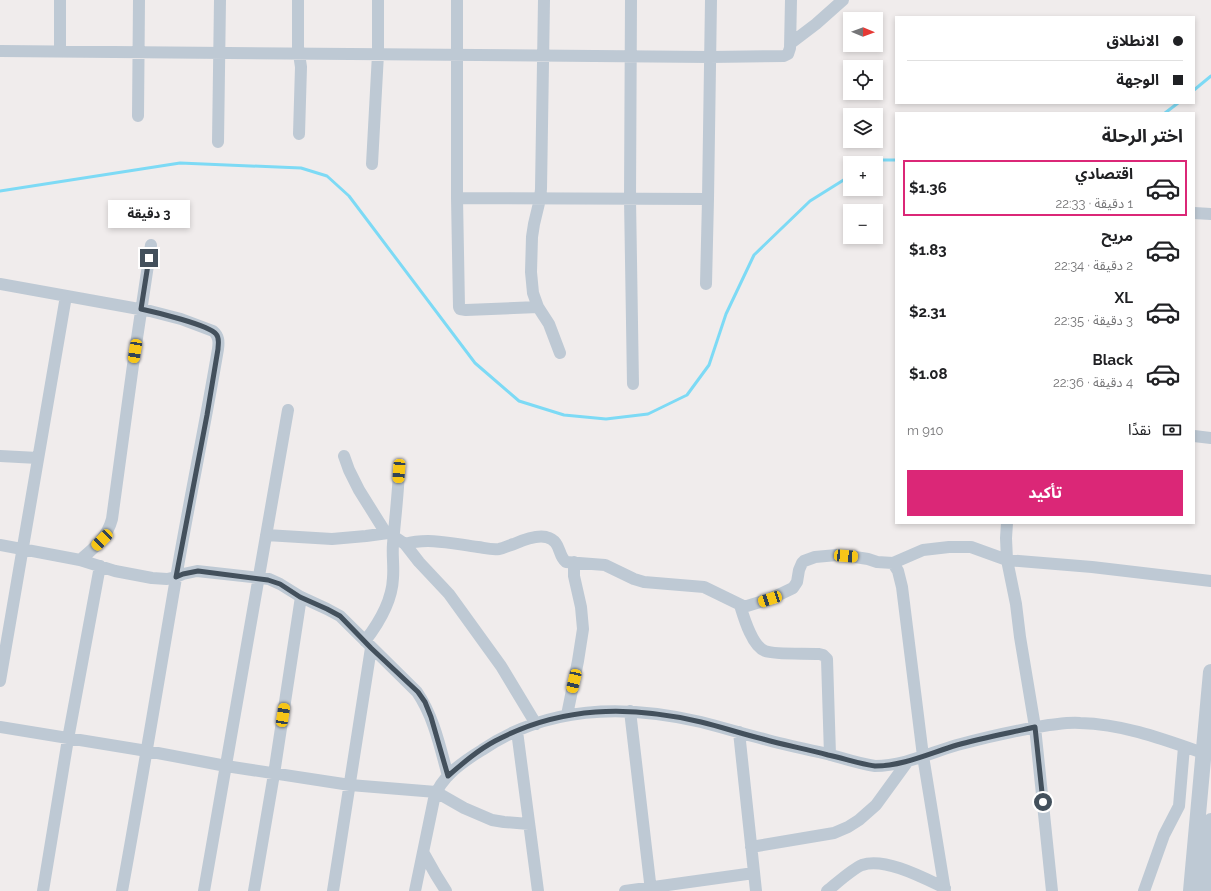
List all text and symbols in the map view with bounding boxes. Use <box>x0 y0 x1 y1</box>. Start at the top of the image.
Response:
north arrow <box>843 12 883 52</box>
map controls <box>843 12 883 244</box>
text: الانطلاق <box>1107 32 1159 50</box>
button: locate <box>843 60 883 100</box>
text: الوجهة <box>1116 71 1159 89</box>
button: layers <box>843 108 883 148</box>
text: اختر الرحلة <box>1102 125 1183 146</box>
button: + <box>843 156 883 196</box>
text: اقتصادي <box>1075 165 1133 183</box>
icon: car <box>1145 170 1181 206</box>
text: $1.36 <box>909 179 947 197</box>
text: 1 دقيقة · 22:33 <box>1056 196 1133 211</box>
callout: 3 دقيقة <box>108 200 190 228</box>
button: − <box>843 204 883 244</box>
text: 3 دقيقة <box>127 206 171 221</box>
text: مريح <box>1101 227 1133 245</box>
icon: car <box>1145 232 1181 268</box>
text: $1.83 <box>909 241 947 259</box>
route end <box>140 249 158 267</box>
text: 2 دقيقة · 22:34 <box>1054 258 1133 273</box>
text: XL <box>1115 289 1133 307</box>
icon: car <box>1145 294 1181 330</box>
text: $2.31 <box>909 303 946 321</box>
text: 3 دقيقة · 22:35 <box>1054 313 1133 328</box>
car <box>127 338 143 364</box>
text: Black <box>1093 351 1133 369</box>
icon: car <box>1145 356 1181 392</box>
text: $1.08 <box>909 365 948 383</box>
text: 4 دقيقة · 22:36 <box>1053 375 1133 390</box>
icon: cash <box>1161 419 1183 441</box>
text: نقدًا <box>1128 421 1151 439</box>
text: 910 m <box>907 423 943 438</box>
car <box>392 459 406 483</box>
button: تأكيد <box>907 470 1183 516</box>
car <box>89 527 115 553</box>
car <box>834 549 858 563</box>
car <box>757 590 783 608</box>
car <box>565 668 583 694</box>
car <box>275 702 291 728</box>
route start <box>1034 793 1052 811</box>

